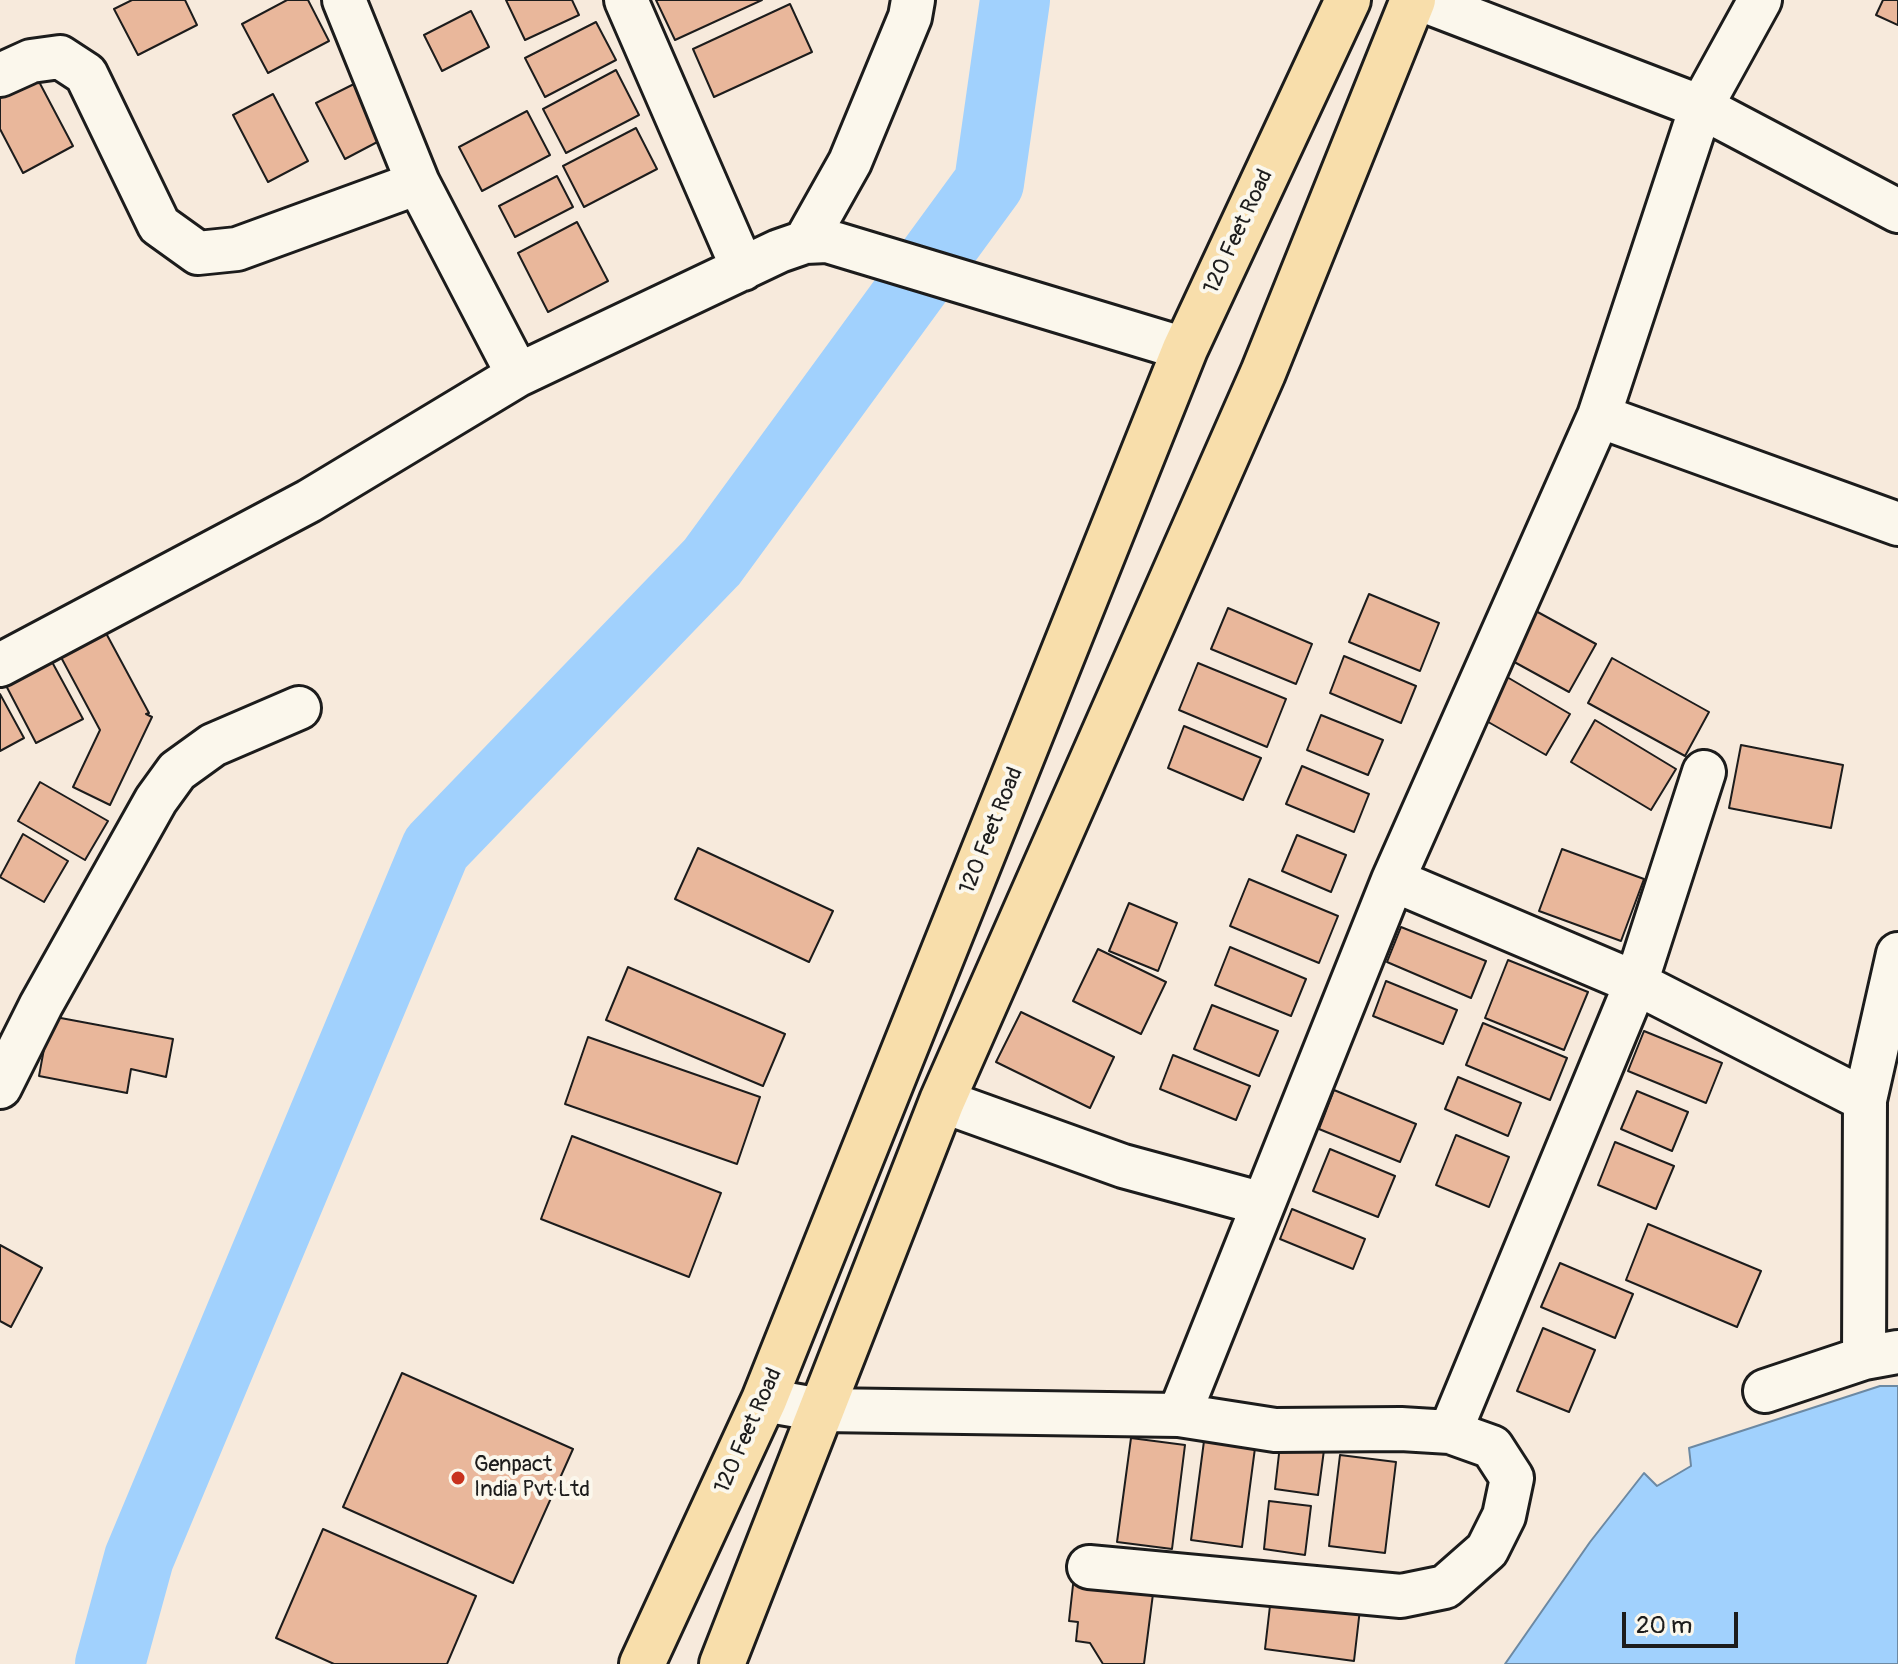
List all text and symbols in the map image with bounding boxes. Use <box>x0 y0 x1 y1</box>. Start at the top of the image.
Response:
street label: 120 Feet Road <box>1199 166 1279 298</box>
street label: 120 Feet Road <box>955 764 1029 898</box>
street label: 120 Feet Road <box>710 1364 788 1498</box>
place label: Genpact India Pvt Ltd <box>474 1452 590 1504</box>
marker: Genpact India Pvt Ltd <box>449 1469 467 1487</box>
scale bar <box>1626 1596 1742 1646</box>
text: 20 m <box>1636 1611 1692 1640</box>

